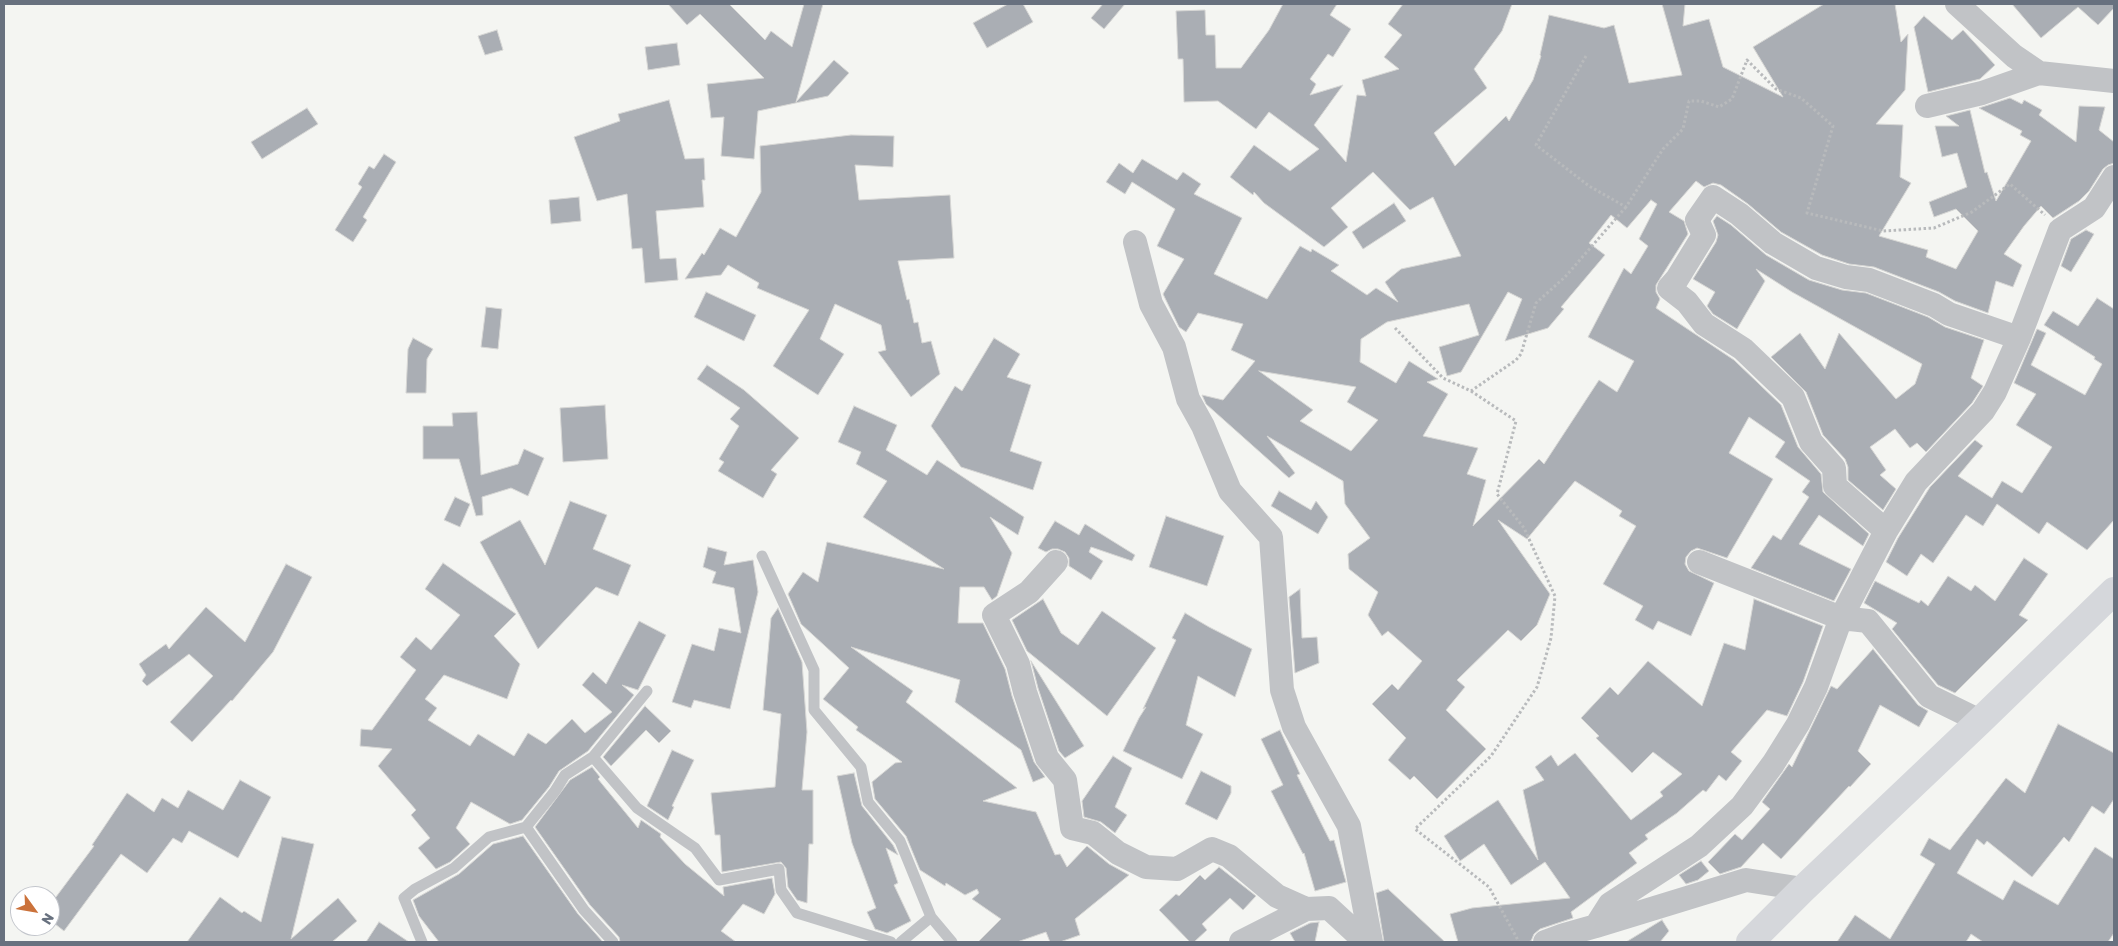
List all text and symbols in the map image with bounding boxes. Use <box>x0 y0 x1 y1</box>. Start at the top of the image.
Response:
north arrow <box>10 886 60 936</box>
text: N <box>37 910 57 927</box>

